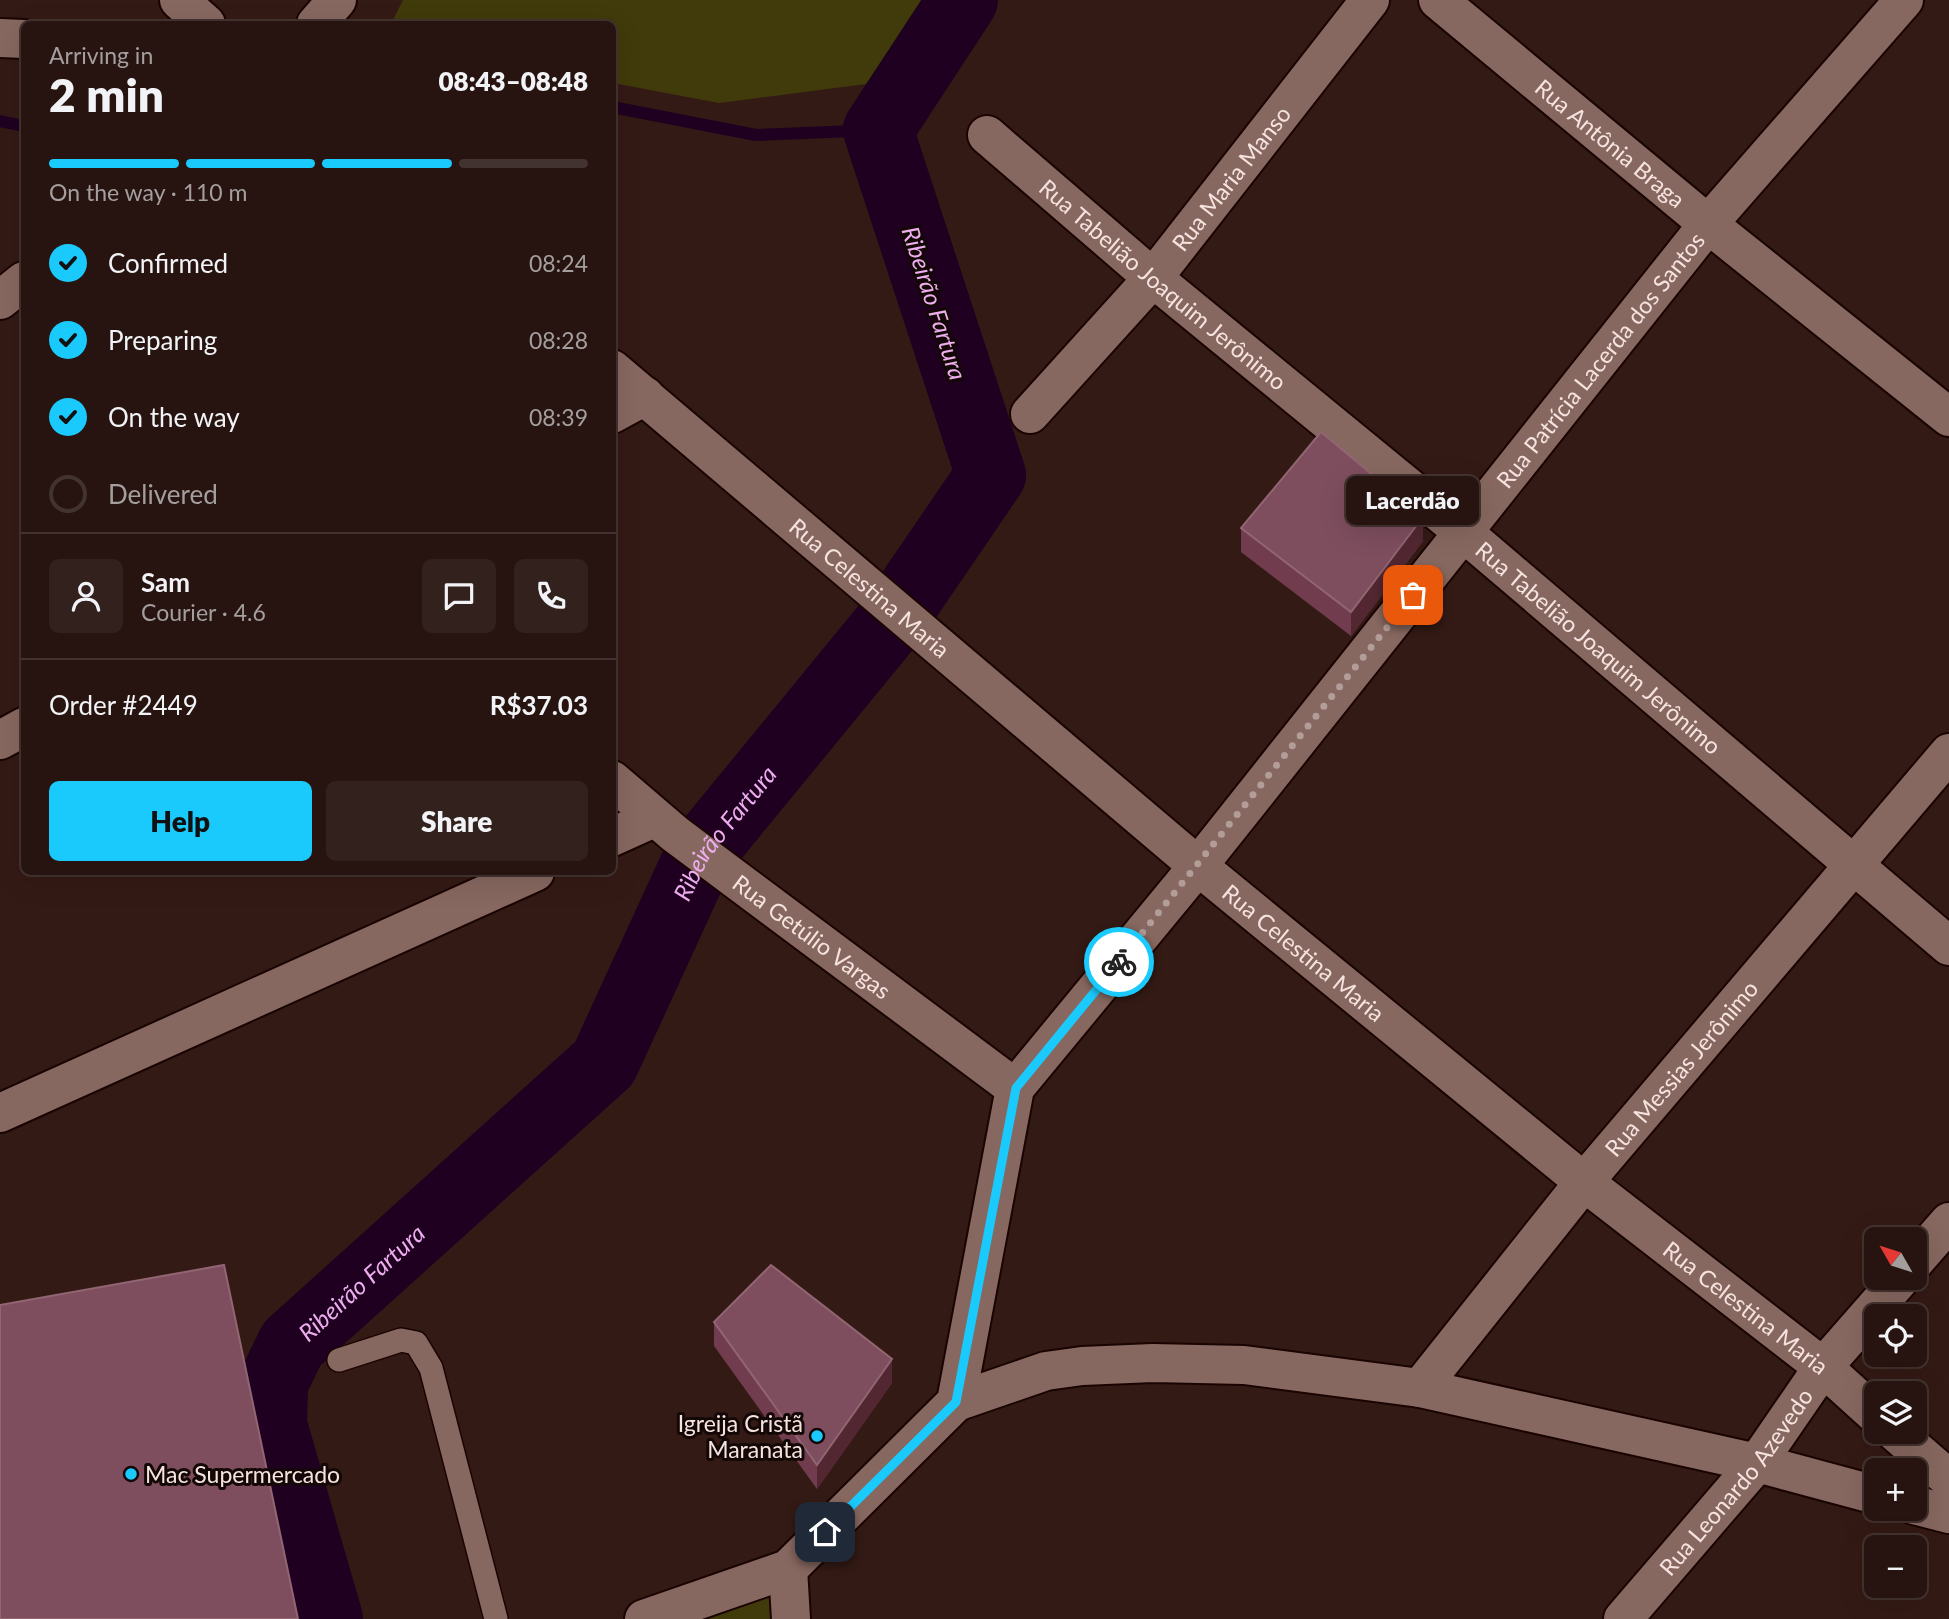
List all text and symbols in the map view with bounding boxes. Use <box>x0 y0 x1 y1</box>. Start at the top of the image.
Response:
text: Arriving in <box>49 41 153 69</box>
text: 08:43–08:48 <box>438 65 588 97</box>
text: 2 min <box>49 67 164 122</box>
street label: Rua Antônia Braga <box>1530 73 1691 213</box>
street label: Rua Maria Manso <box>1166 100 1296 256</box>
street label: Rua Tabelião Joaquim Jerônimo <box>1034 173 1292 396</box>
text: On the way · 110 m <box>49 178 248 206</box>
water label: Ribeirão Fartura <box>897 223 973 383</box>
street label: Rua Patrícia Lacerda dos Santos <box>1490 226 1710 493</box>
icon: check <box>49 244 87 282</box>
text: Confirmed <box>108 247 228 279</box>
text: 08:24 <box>529 249 588 277</box>
icon: check <box>49 321 87 359</box>
text: Preparing <box>108 324 217 356</box>
text: 08:28 <box>529 326 588 354</box>
icon: check <box>49 398 87 436</box>
text: On the way <box>108 401 240 433</box>
text: 08:39 <box>529 403 588 431</box>
callout: Lacerdão <box>1346 476 1480 525</box>
text: Delivered <box>108 478 218 510</box>
text: Lacerdão <box>1365 486 1460 514</box>
street label: Rua Celestina Maria <box>784 512 956 663</box>
street label: Rua Tabelião Joaquim Jerônimo <box>1470 535 1727 760</box>
button: person <box>49 559 123 633</box>
button: chat <box>422 559 496 633</box>
button: phone <box>514 559 588 633</box>
pin <box>1383 565 1443 625</box>
text: Sam <box>141 566 190 598</box>
icon: bag <box>1394 576 1432 614</box>
text: Courier · 4.6 <box>141 598 266 626</box>
text: Order #2449 <box>49 689 198 721</box>
text: R$37.03 <box>490 689 588 721</box>
water label: Ribeirão Fartura <box>666 759 781 905</box>
button: Help <box>49 781 312 861</box>
button: Share <box>326 781 588 861</box>
street label: Rua Getúlio Vargas <box>728 868 896 1004</box>
street label: Rua Celestina Maria <box>1217 878 1390 1027</box>
courier <box>1084 927 1154 997</box>
icon: bike <box>1100 943 1138 981</box>
street label: Rua Messias Jerônimo <box>1598 974 1764 1162</box>
water label: Ribeirão Fartura <box>292 1218 430 1346</box>
north arrow <box>1864 1227 1927 1290</box>
map controls <box>1864 1227 1927 1598</box>
street label: Rua Celestina Maria <box>1658 1235 1834 1380</box>
button: locate <box>1864 1304 1927 1367</box>
button: layers <box>1864 1381 1927 1444</box>
street label: Rua Leonardo Azevedo <box>1653 1383 1818 1581</box>
place label: Igreija Cristã Maranata <box>678 1409 803 1463</box>
marker: Igreija Cristã Maranata <box>809 1428 825 1444</box>
button: + <box>1864 1458 1927 1521</box>
place label: Mac Supermercado <box>145 1460 340 1488</box>
marker: Mac Supermercado <box>123 1466 139 1482</box>
pin <box>795 1502 855 1562</box>
icon: home <box>806 1513 844 1551</box>
button: − <box>1864 1535 1927 1598</box>

